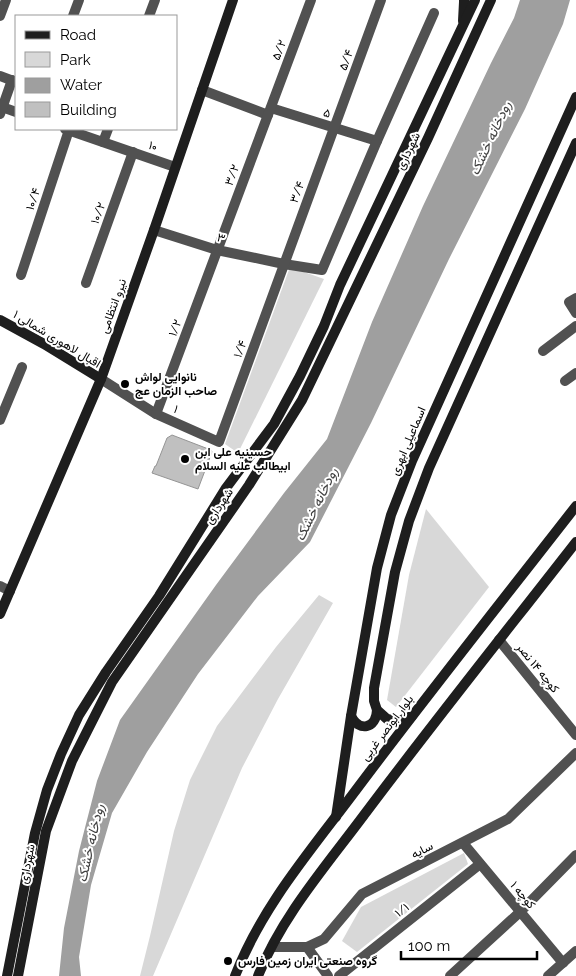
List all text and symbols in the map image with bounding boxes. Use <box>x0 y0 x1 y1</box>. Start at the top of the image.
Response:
legend <box>15 15 178 130</box>
text: Road <box>60 26 96 44</box>
street label: ۵/۲ <box>269 38 289 62</box>
street label: ۵/۴ <box>336 48 356 72</box>
text: Park <box>60 51 91 69</box>
text: Water <box>60 76 103 94</box>
water label: رودخانه خشک <box>466 98 515 178</box>
text: Building <box>60 101 117 119</box>
street label: ۵ <box>321 105 333 121</box>
street label: شهرداری <box>393 130 424 173</box>
street label: ۱۰ <box>147 138 159 154</box>
street label: ۳/۲ <box>222 162 242 188</box>
street label: ۳/۴ <box>287 179 307 205</box>
street label: ۱۰/۴ <box>23 186 43 212</box>
street label: ۱۰/۲ <box>88 200 108 226</box>
street label: ۳ <box>215 230 227 246</box>
street label: نیرو انتظامی <box>97 277 130 336</box>
street label: اقبال لاهوری شمالی ۱ <box>10 307 103 372</box>
street label: ۱/۲ <box>165 318 185 338</box>
street label: ۱/۴ <box>230 338 250 360</box>
place label: نانوایی لواش صاحب الزمان عج <box>135 370 217 399</box>
marker: نانوایی لواش صاحب الزمان عج <box>119 378 131 390</box>
street label: ۱ <box>172 402 180 416</box>
street label: اسماعیلی ابهری <box>387 405 430 478</box>
place label: حسینیه علی ابن ابیطالب علیه السلام <box>195 445 291 474</box>
marker: حسینیه علی ابن ابیطالب علیه السلام <box>179 453 191 465</box>
water label: رودخانه خشک <box>291 465 342 544</box>
street label: شهرداری <box>202 485 237 527</box>
street label: کوچه ۱۴ نصر <box>512 640 562 696</box>
street label: بلوار ابونصر غربی <box>358 692 417 764</box>
water label: رودخانه خشک <box>73 802 108 884</box>
street label: سایه <box>409 839 435 861</box>
street label: شهرداری <box>16 843 39 885</box>
street label: کوچه ۱ <box>507 878 538 912</box>
street label: ۱/۱ <box>392 900 412 920</box>
scale bar <box>401 928 537 960</box>
text: 100 m <box>408 937 450 955</box>
place label: گروه صنعتی ایران زمین فارس <box>238 954 378 969</box>
marker: گروه صنعتی ایران زمین فارس <box>222 955 234 967</box>

